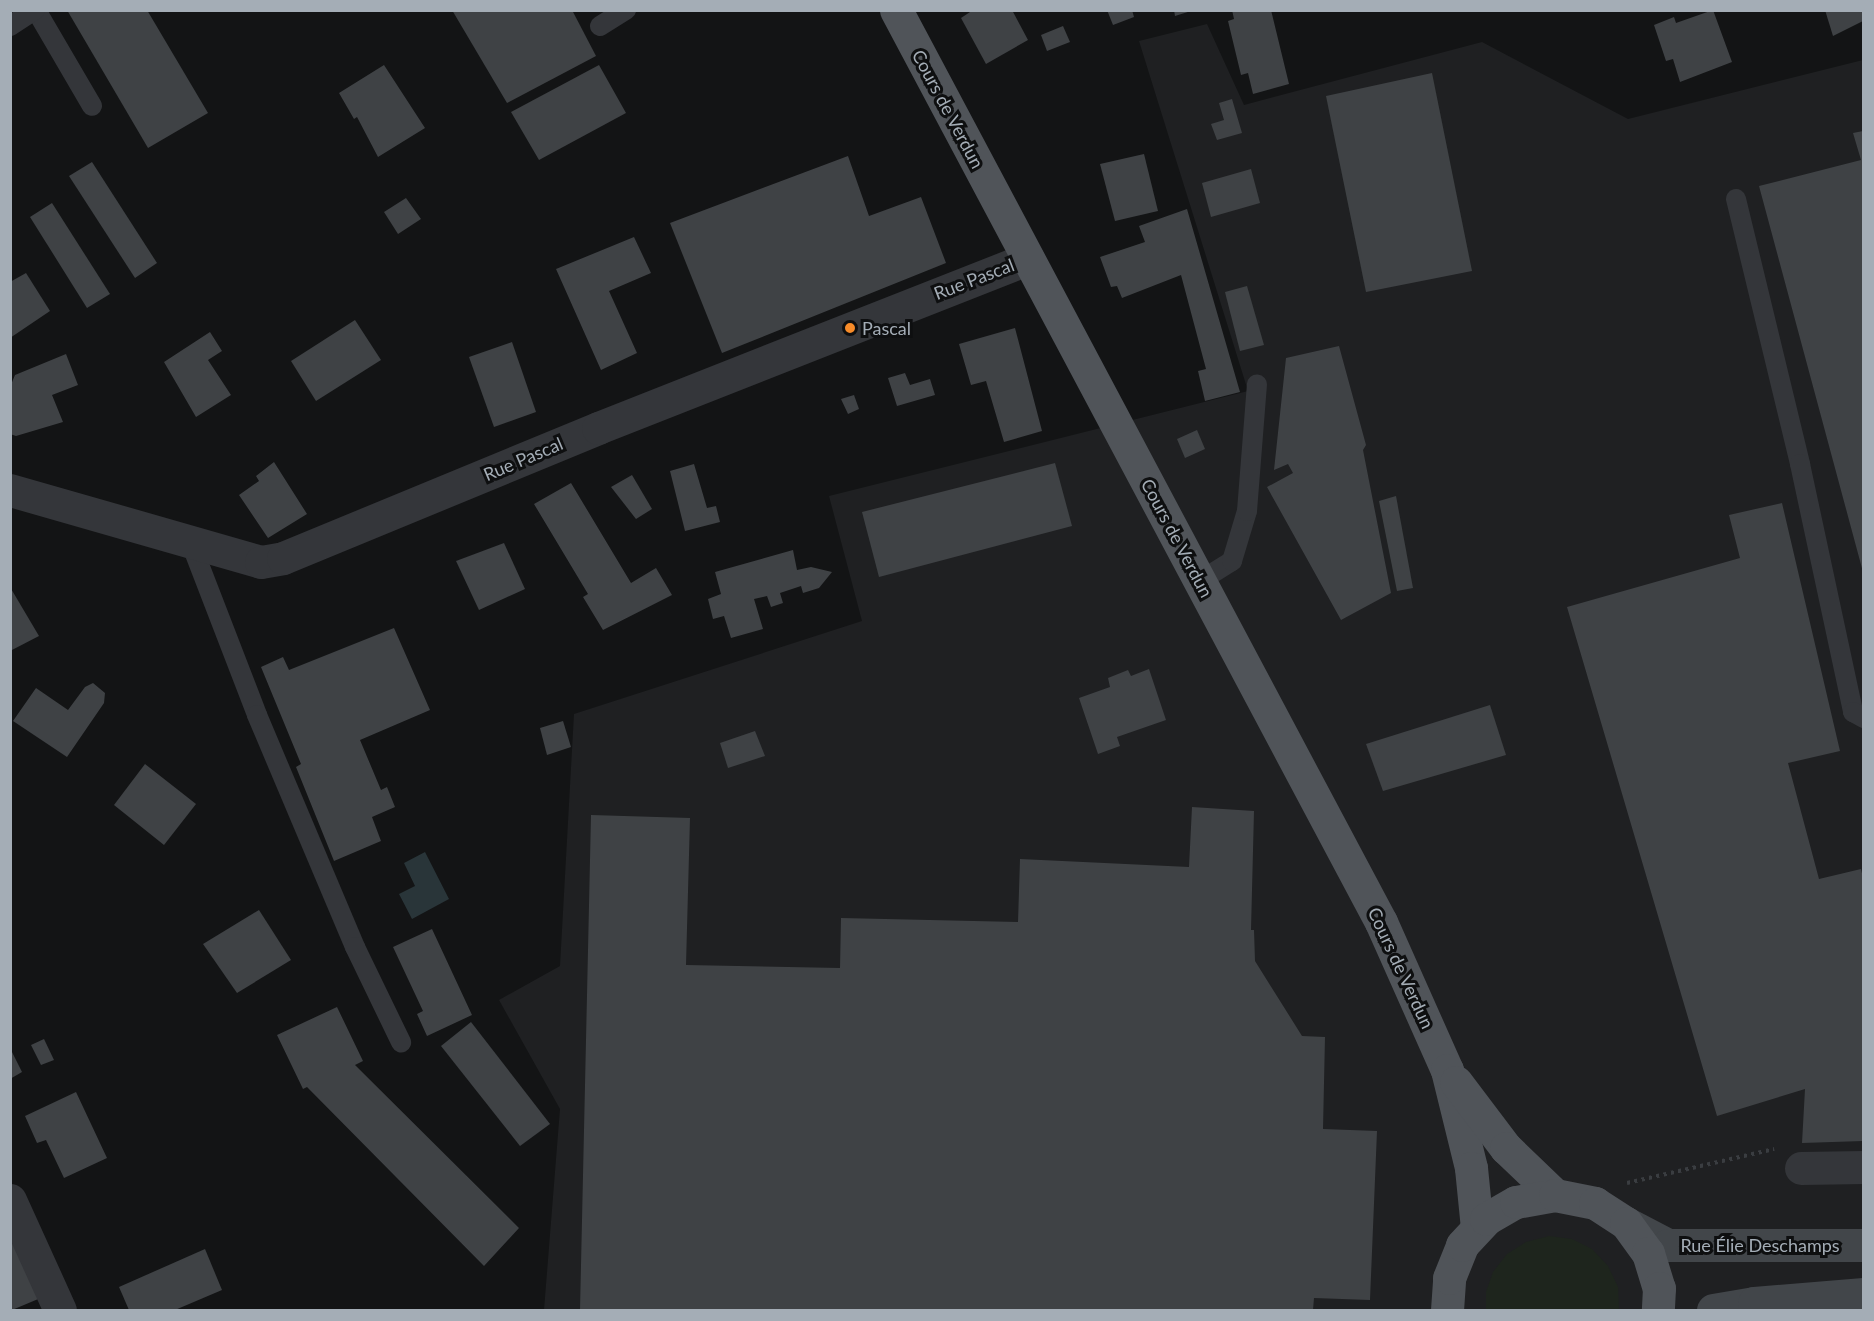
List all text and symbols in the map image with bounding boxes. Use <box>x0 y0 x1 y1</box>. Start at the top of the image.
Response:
street label: Cours de Verdun <box>908 46 988 172</box>
street label: Rue Pascal <box>931 254 1017 304</box>
place label: Pascal <box>862 317 911 339</box>
marker: Pascal <box>843 321 857 335</box>
street label: Rue Pascal <box>480 433 566 485</box>
street label: Cours de Verdun <box>1137 475 1217 601</box>
street label: Cours de Verdun <box>1363 904 1439 1032</box>
street label: Rue Élie Deschamps <box>1680 1234 1840 1256</box>

